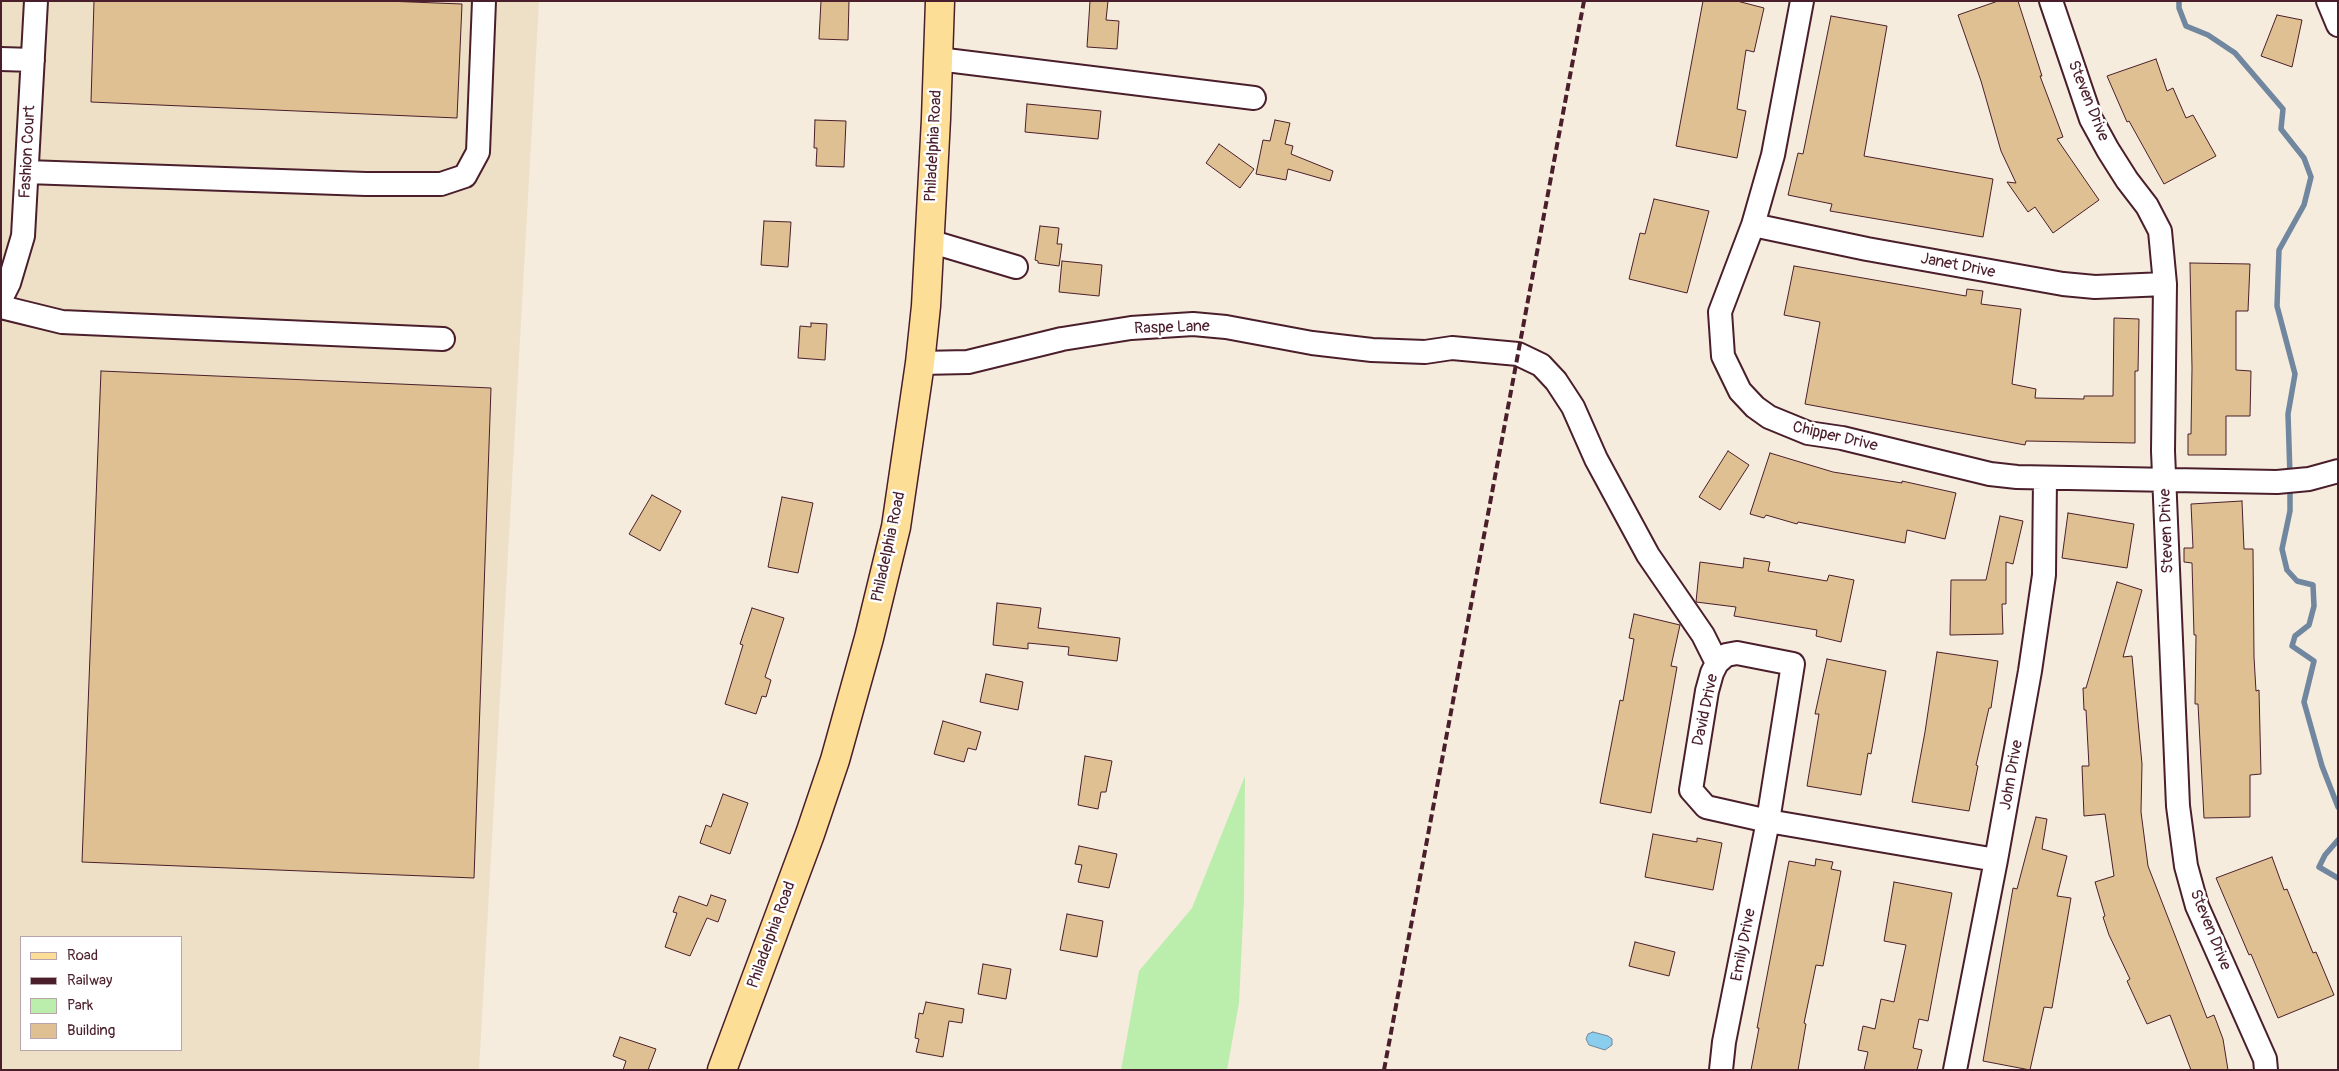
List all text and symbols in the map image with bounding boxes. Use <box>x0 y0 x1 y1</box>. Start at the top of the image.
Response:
street label: Steven Drive <box>2063 58 2113 144</box>
street label: Philadelphia Road <box>921 89 947 203</box>
street label: Fashion Court <box>16 105 40 199</box>
street label: Janet Drive <box>1919 249 1997 283</box>
street label: Raspe Lane <box>1134 317 1210 339</box>
street label: Chipper Drive <box>1791 418 1879 456</box>
street label: Steven Drive <box>2156 488 2178 574</box>
street label: Philadelphia Road <box>868 490 910 604</box>
street label: David Drive <box>1689 672 1723 748</box>
street label: John Drive <box>1996 739 2028 811</box>
street label: Philadelphia Road <box>744 879 800 991</box>
street label: Steven Drive <box>2185 887 2235 973</box>
street label: Emily Drive <box>1728 907 1760 983</box>
legend <box>20 936 182 1051</box>
text: Road <box>67 946 98 965</box>
text: Railway <box>67 971 112 990</box>
text: Park <box>67 996 93 1015</box>
text: Building <box>67 1021 115 1040</box>

